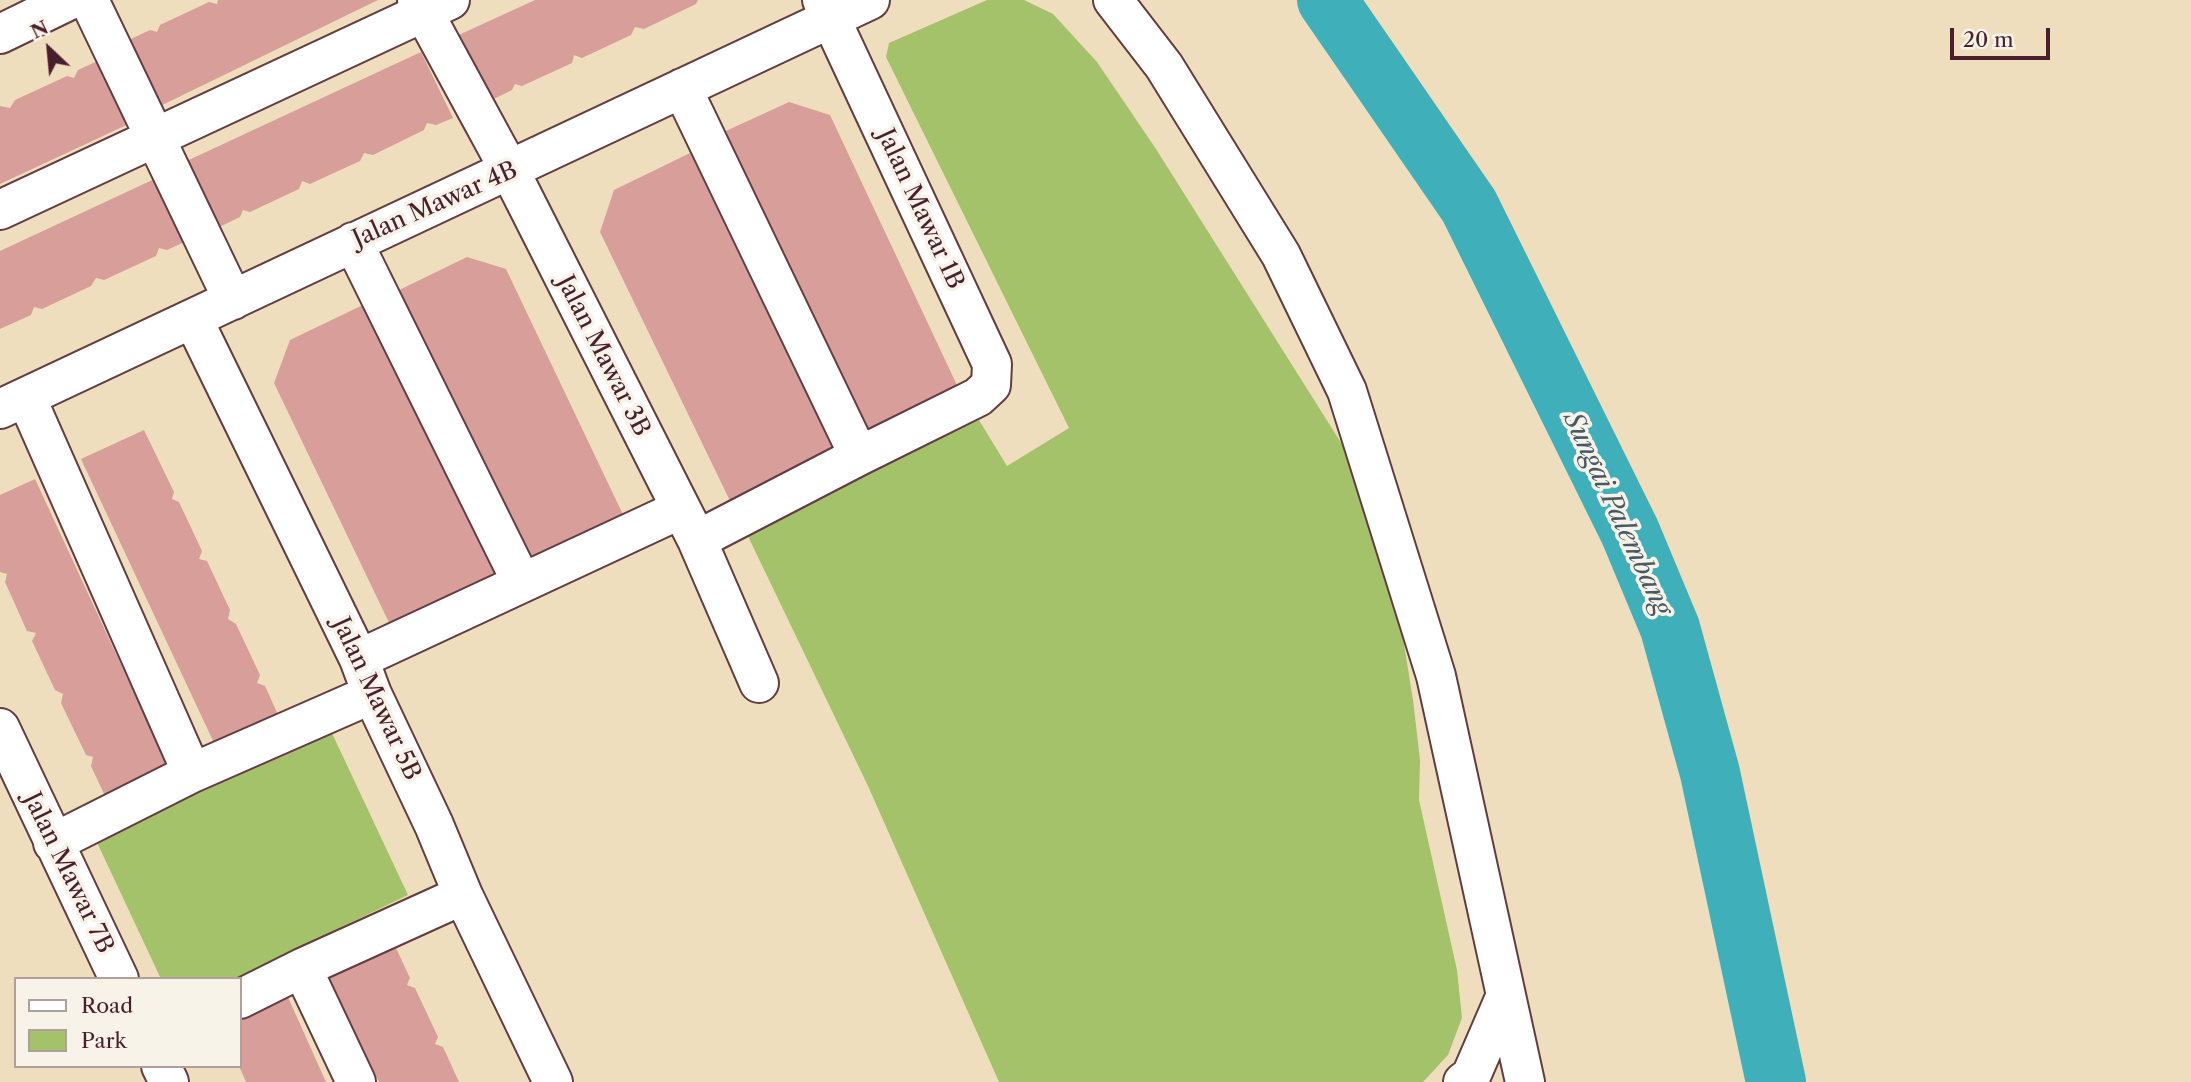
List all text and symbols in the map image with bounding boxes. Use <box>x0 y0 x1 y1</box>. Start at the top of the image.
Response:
north arrow <box>14 14 84 84</box>
scale bar <box>1953 14 2053 58</box>
text: N <box>27 16 52 44</box>
text: 20 m <box>1963 27 2014 52</box>
street label: Jalan Mawar 1B <box>870 124 970 294</box>
street label: Jalan Mawar 4B <box>348 156 522 254</box>
street label: Jalan Mawar 3B <box>550 271 656 441</box>
water label: Sungai Palembang <box>1556 408 1678 620</box>
street label: Jalan Mawar 5B <box>326 613 426 785</box>
street label: Jalan Mawar 7B <box>17 788 119 958</box>
legend <box>14 977 242 1068</box>
text: Road <box>81 993 133 1018</box>
text: Park <box>81 1028 127 1053</box>

